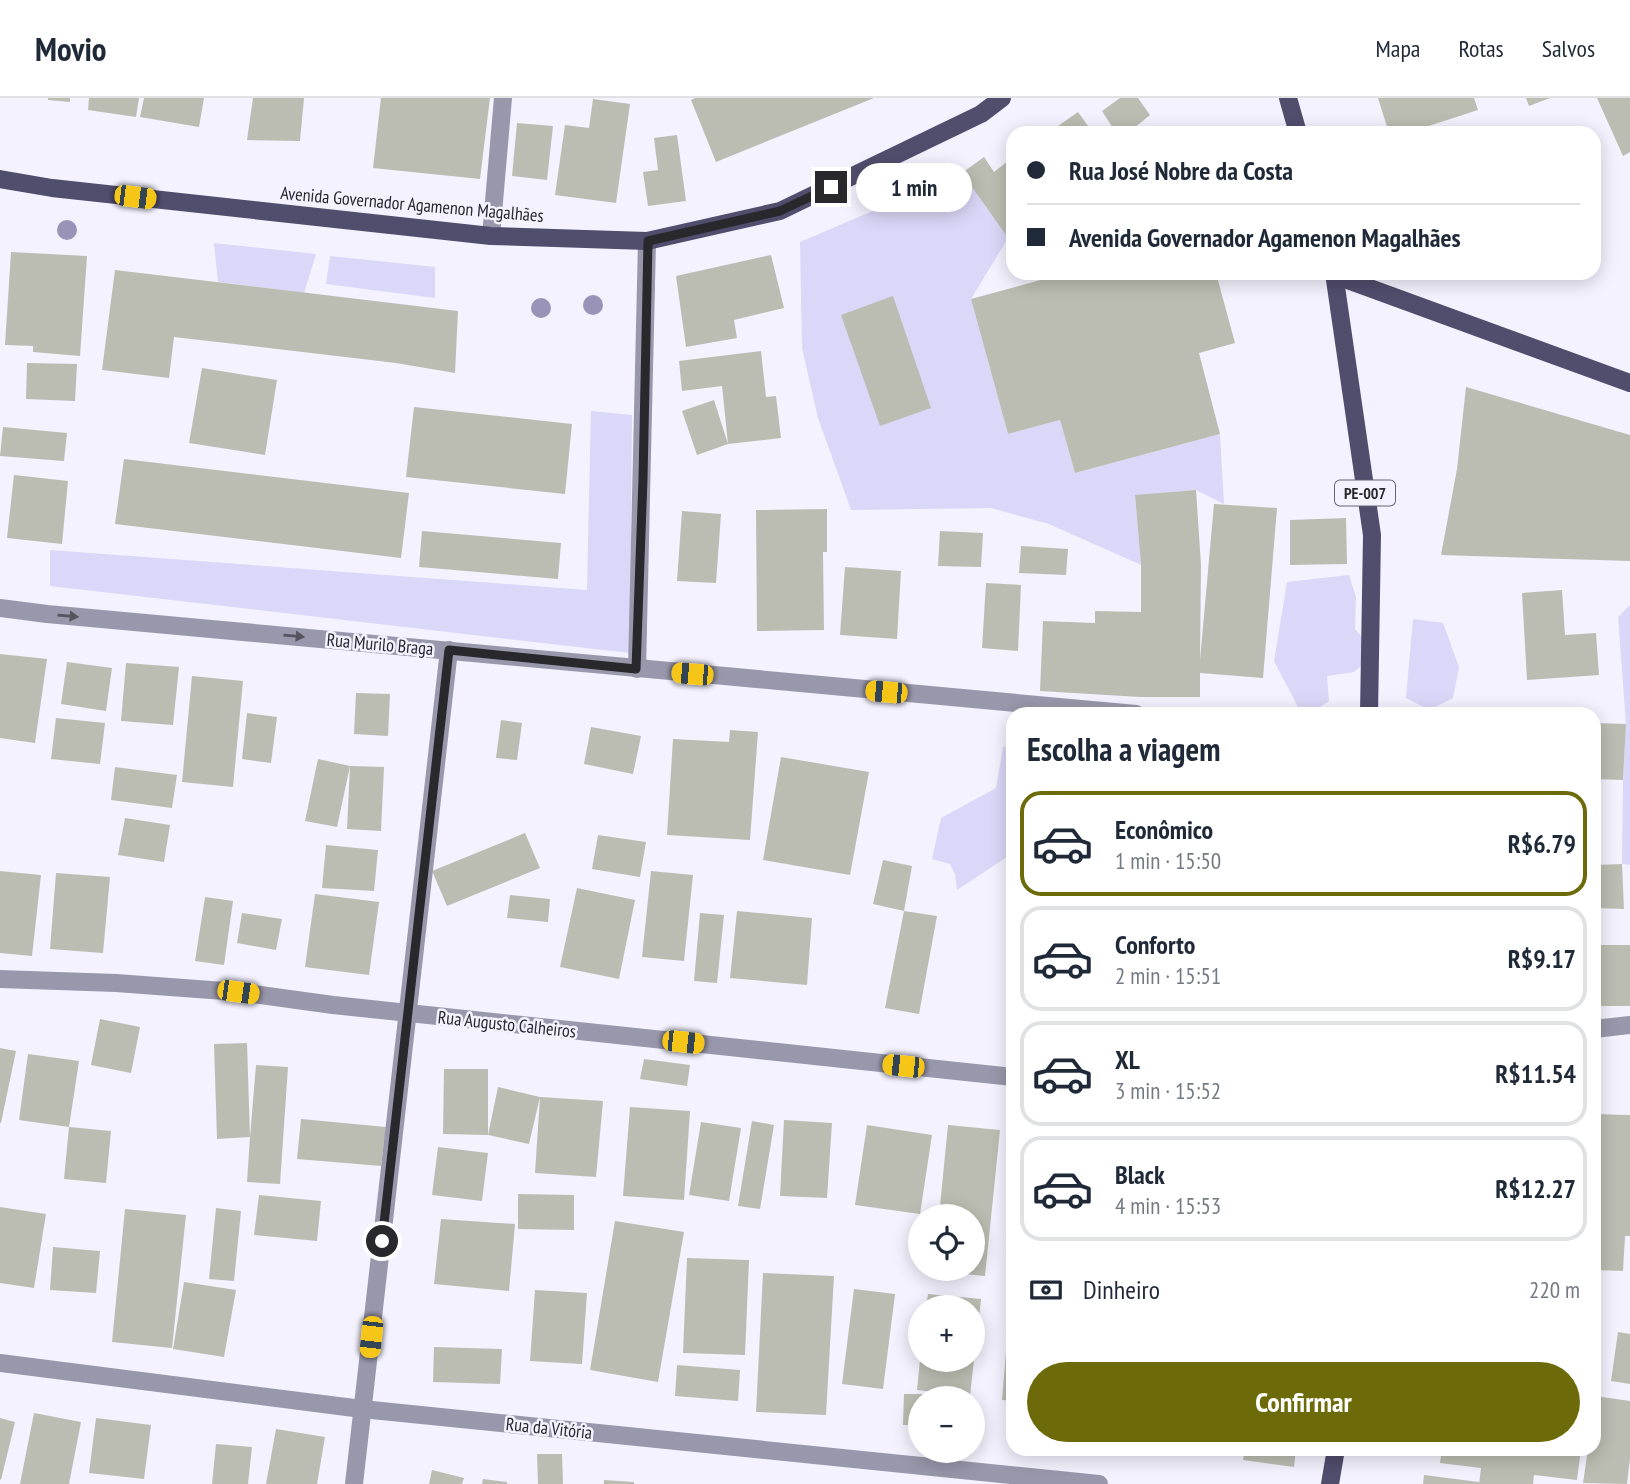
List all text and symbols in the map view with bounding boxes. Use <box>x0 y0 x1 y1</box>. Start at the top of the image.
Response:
text: Movio <box>35 27 107 70</box>
text: Mapa <box>1376 33 1420 64</box>
text: Rotas <box>1458 33 1504 64</box>
text: Salvos <box>1542 33 1595 64</box>
text: Rua José Nobre da Costa <box>1069 154 1293 187</box>
callout: 1 min <box>856 162 971 212</box>
route end <box>815 171 847 203</box>
text: 1 min <box>891 173 937 202</box>
street label: Avenida Governador Agamenon Magalhães <box>279 181 545 227</box>
car <box>113 184 158 210</box>
text: Avenida Governador Agamenon Magalhães <box>1069 221 1461 254</box>
road number: PE-007 <box>1335 480 1395 506</box>
one-way arrow <box>57 611 79 622</box>
street label: Rua Murilo Braga <box>326 628 434 660</box>
one-way arrow <box>284 631 306 642</box>
car <box>671 662 714 686</box>
car <box>865 680 908 704</box>
text: Escolha a viagem <box>1027 728 1220 770</box>
icon: car <box>1031 812 1094 875</box>
text: Econômico <box>1115 813 1213 846</box>
text: R$6.79 <box>1508 827 1576 860</box>
text: 1 min · 15:50 <box>1115 846 1221 875</box>
icon: car <box>1031 927 1094 990</box>
text: Conforto <box>1115 928 1195 961</box>
text: R$9.17 <box>1508 942 1576 975</box>
text: 2 min · 15:51 <box>1115 961 1221 990</box>
car <box>216 979 261 1005</box>
street label: Rua Augusto Calheiros <box>437 1005 577 1043</box>
car <box>662 1029 705 1055</box>
icon: car <box>1031 1042 1094 1105</box>
text: XL <box>1115 1043 1140 1076</box>
car <box>882 1053 925 1079</box>
text: R$11.54 <box>1495 1057 1576 1090</box>
text: 3 min · 15:52 <box>1115 1076 1221 1105</box>
icon: car <box>1031 1157 1094 1220</box>
text: Black <box>1115 1158 1165 1191</box>
text: R$12.27 <box>1495 1172 1576 1205</box>
text: 4 min · 15:53 <box>1115 1191 1221 1220</box>
map controls <box>908 1204 985 1463</box>
button: locate <box>908 1204 985 1281</box>
route start <box>366 1225 398 1257</box>
icon: cash <box>1027 1271 1065 1309</box>
text: Dinheiro <box>1083 1273 1160 1306</box>
text: 220 m <box>1529 1275 1580 1304</box>
button: + <box>908 1295 985 1372</box>
car <box>359 1315 384 1359</box>
button: Confirmar <box>1027 1362 1580 1442</box>
button: − <box>908 1386 985 1463</box>
street label: Rua da Vitória <box>505 1412 593 1444</box>

